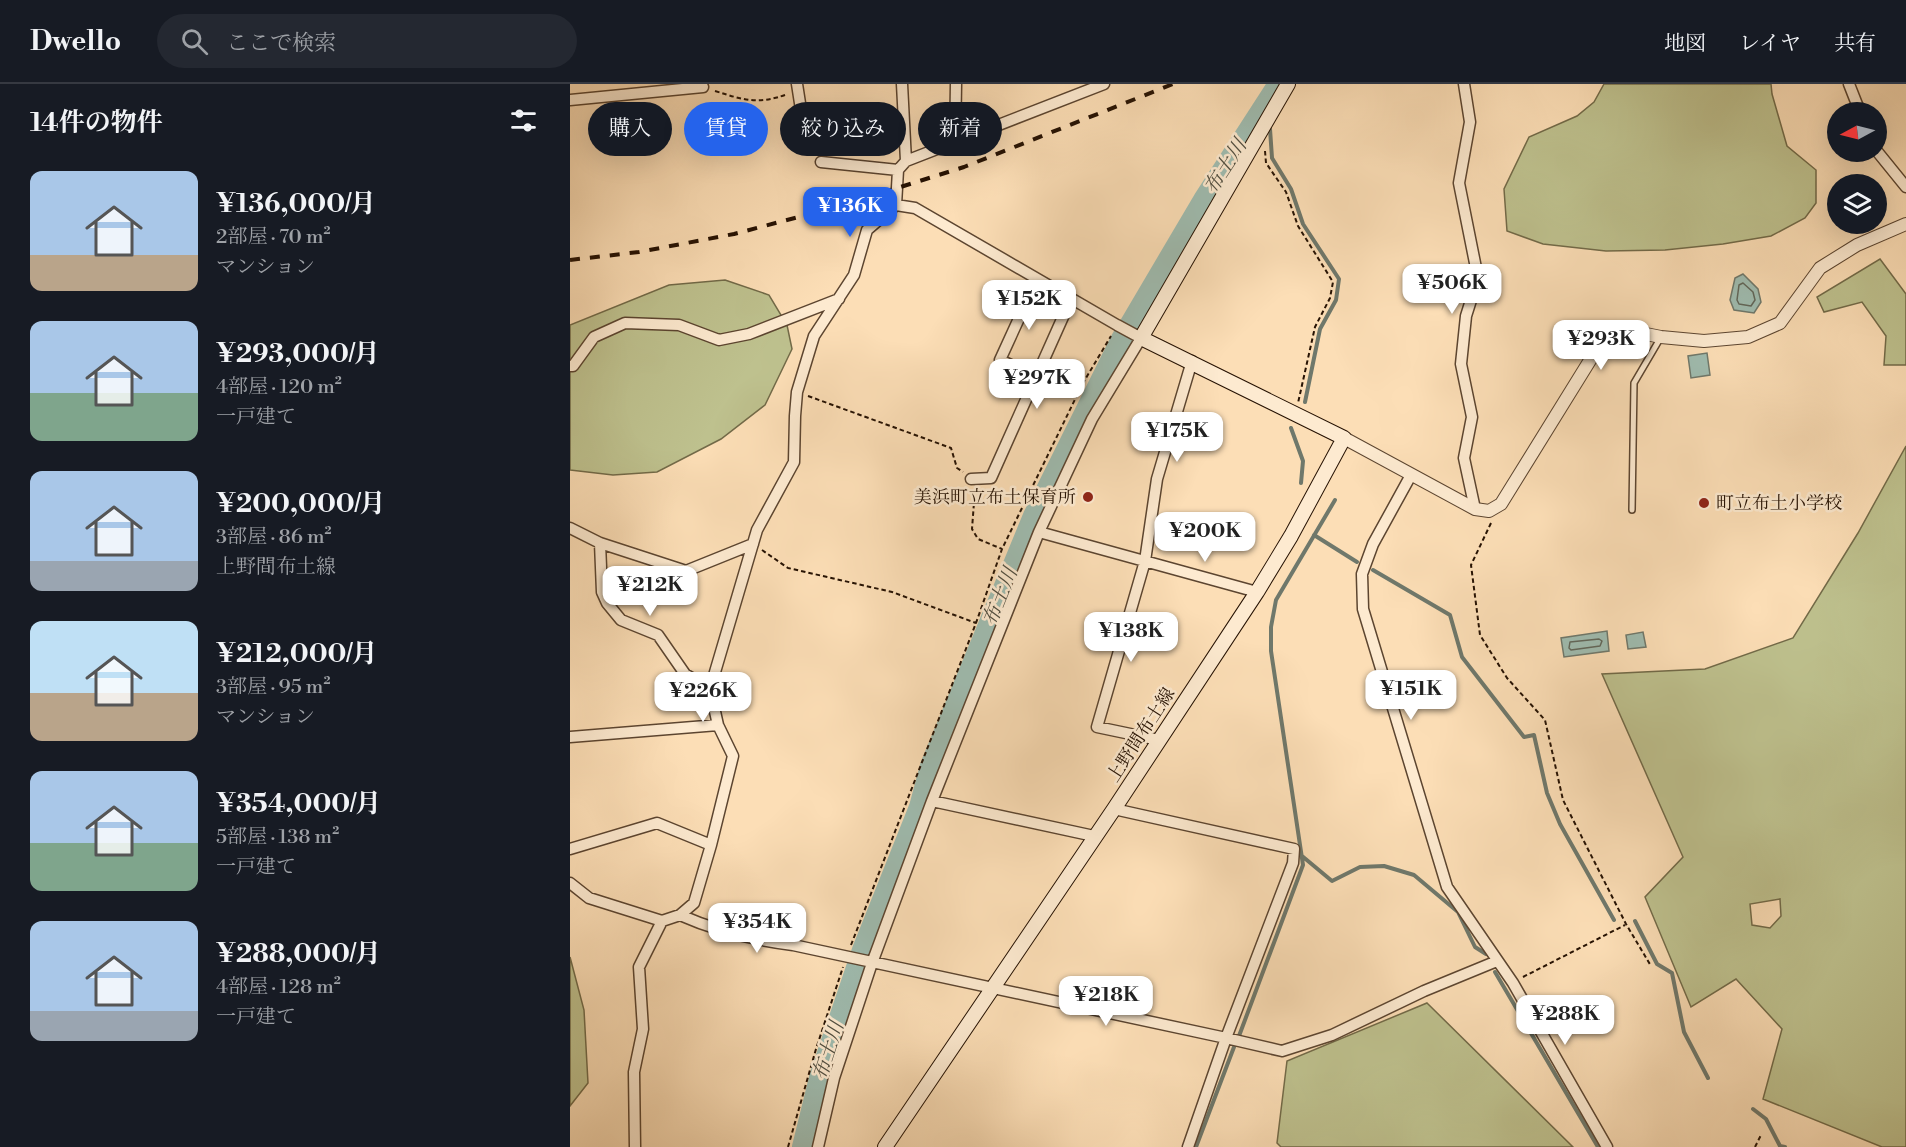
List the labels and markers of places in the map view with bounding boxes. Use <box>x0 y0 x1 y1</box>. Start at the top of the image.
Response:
pin: ¥136K <box>808 187 892 238</box>
pin: ¥506K <box>1410 264 1494 315</box>
pin: ¥152K <box>987 280 1071 331</box>
pin: ¥293K <box>1559 320 1643 371</box>
pin: ¥297K <box>995 359 1079 410</box>
pin: ¥175K <box>1135 412 1219 463</box>
place label: 美浜町立布土保育所 <box>914 486 1076 509</box>
marker: 美浜町立布土保育所 <box>1081 490 1095 504</box>
place label: 町立布土小学校 <box>1716 492 1842 515</box>
marker: 町立布土小学校 <box>1697 496 1711 510</box>
pin: ¥200K <box>1163 512 1247 563</box>
pin: ¥212K <box>608 566 692 617</box>
pin: ¥138K <box>1089 612 1173 663</box>
pin: ¥151K <box>1369 670 1453 721</box>
pin: ¥226K <box>661 672 745 723</box>
pin: ¥354K <box>715 903 799 954</box>
pin: ¥218K <box>1064 976 1148 1027</box>
pin: ¥288K <box>1523 995 1607 1046</box>

